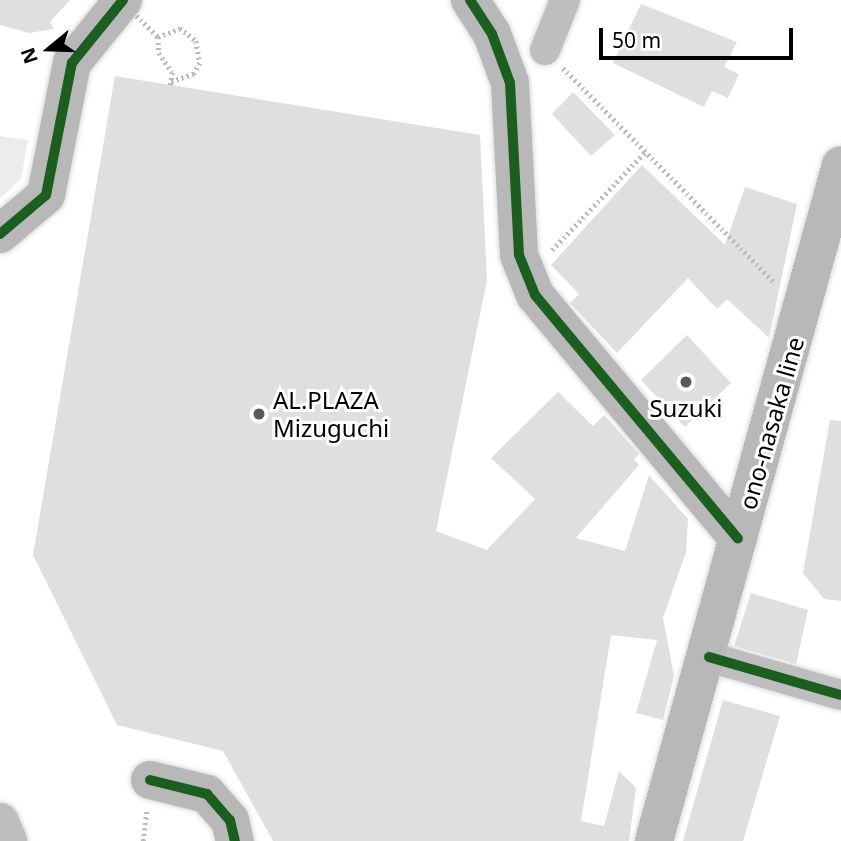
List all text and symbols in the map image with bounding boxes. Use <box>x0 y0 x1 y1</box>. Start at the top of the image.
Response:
north arrow <box>14 14 84 84</box>
scale bar <box>603 14 797 58</box>
text: 50 m <box>612 26 661 54</box>
text: N <box>14 44 44 67</box>
street label: ono-nasaka line <box>733 333 809 513</box>
marker: Suzuki <box>678 374 694 390</box>
place label: AL.PLAZA Mizuguchi <box>273 386 389 442</box>
place label: Suzuki <box>649 394 723 422</box>
marker: AL.PLAZA Mizuguchi <box>251 406 267 422</box>

